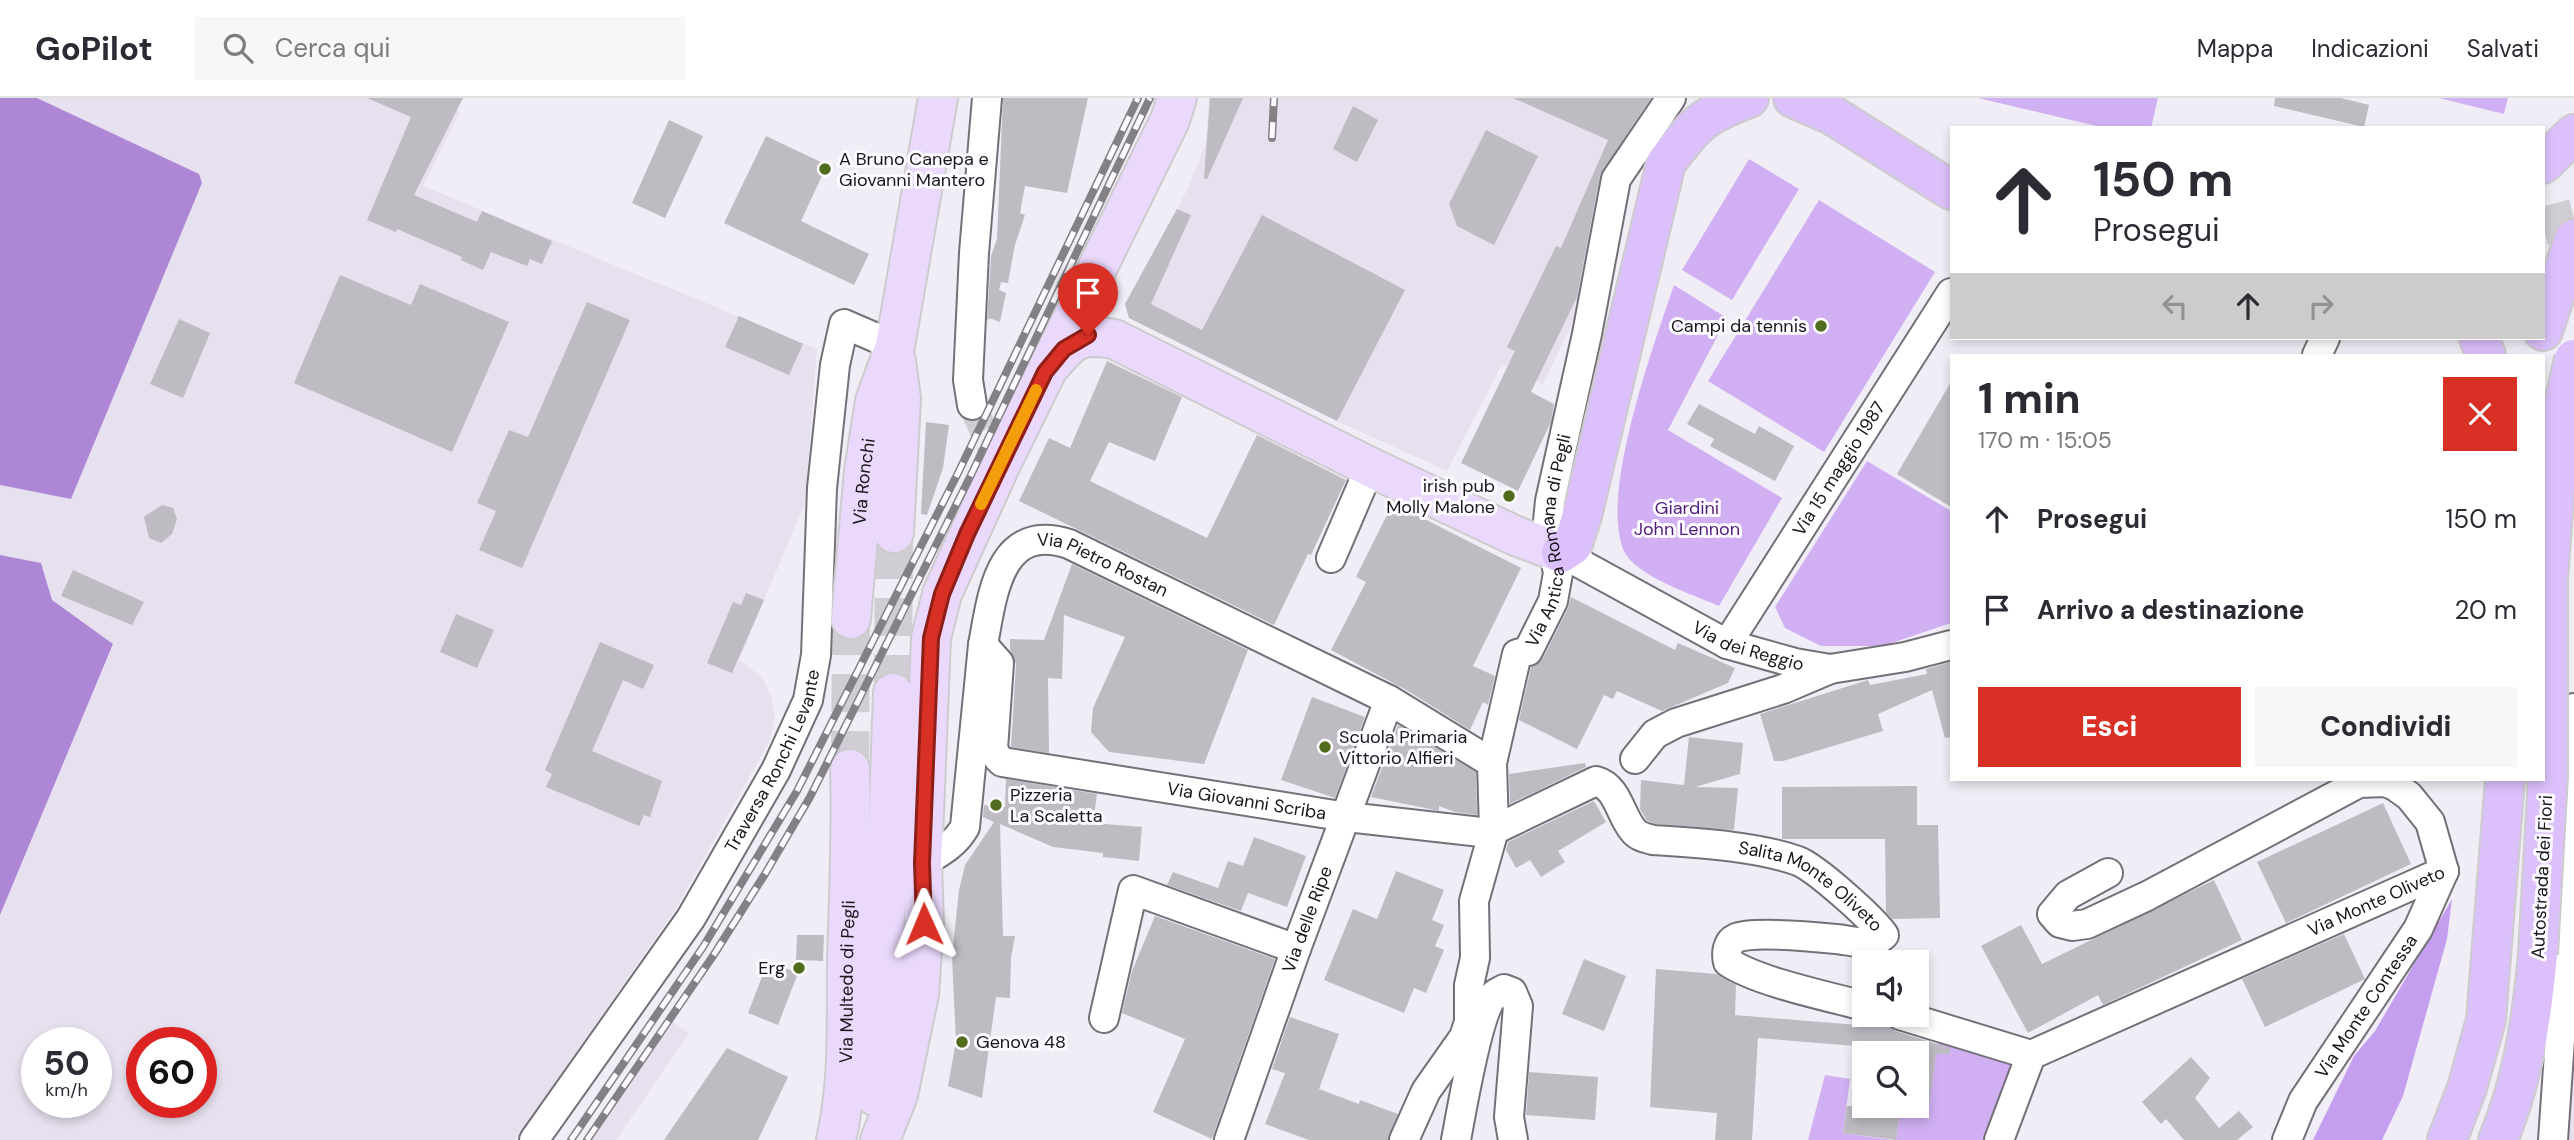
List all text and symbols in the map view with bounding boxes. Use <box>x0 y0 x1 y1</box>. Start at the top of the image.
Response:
search box <box>195 17 685 80</box>
text: GoPilot <box>35 27 153 70</box>
icon: search <box>219 29 257 67</box>
text: Cerca qui <box>275 31 391 65</box>
text: Mappa <box>2197 33 2273 64</box>
text: Indicazioni <box>2311 33 2429 64</box>
text: Salvati <box>2467 33 2539 64</box>
place label: A Bruno Canepa e Giovanni Mantero <box>839 147 989 192</box>
text: 150 m <box>2093 147 2233 211</box>
icon: ahead <box>1978 154 2069 245</box>
marker: A Bruno Canepa e Giovanni Mantero <box>817 161 833 177</box>
text: Prosegui <box>2093 209 2220 251</box>
pin <box>1058 263 1118 335</box>
icon: arrive <box>1069 274 1107 312</box>
icon: left <box>2156 287 2194 325</box>
icon: ahead <box>2229 287 2267 325</box>
icon: right <box>2302 287 2340 325</box>
place label: Campi da tennis <box>1671 314 1807 338</box>
marker: Campi da tennis <box>1813 318 1829 334</box>
text: 1 min <box>1978 371 2081 426</box>
button: close <box>2443 377 2517 451</box>
street label: Via 15 maggio 1987 <box>1787 397 1891 540</box>
text: 170 m · 15:05 <box>1978 425 2112 455</box>
street label: Via Antica Romana di Pegli <box>1520 432 1577 651</box>
street label: Via Ronchi <box>847 437 881 526</box>
place label: irish pub Molly Malone <box>1386 474 1495 519</box>
marker: irish pub Molly Malone <box>1501 488 1517 504</box>
park label: Giardini John Lennon <box>1634 496 1740 541</box>
icon: ahead <box>1978 500 2016 538</box>
text: Prosegui <box>2037 502 2147 536</box>
text: 150 m <box>2445 502 2517 536</box>
street label: Via Pietro Rostan <box>1037 528 1172 603</box>
icon: arrive <box>1978 591 2016 629</box>
text: Arrivo a destinazione <box>2037 593 2304 627</box>
text: 20 m <box>2454 593 2517 627</box>
street label: Via dei Reggio <box>1688 615 1806 676</box>
street label: Traversa Ronchi Levante <box>719 667 825 857</box>
button: Esci <box>1978 687 2241 767</box>
button: Condividi <box>2255 687 2517 767</box>
place label: Scuola Primaria Vittorio Alfieri <box>1339 725 1467 770</box>
marker: Scuola Primaria Vittorio Alfieri <box>1317 739 1333 755</box>
street label: Via Giovanni Scriba <box>1165 777 1328 826</box>
place label: Pizzeria La Scaletta <box>1010 783 1102 828</box>
street label: Autostrada dei Fiori <box>2526 795 2558 959</box>
marker: Pizzeria La Scaletta <box>988 797 1004 813</box>
street label: Salita Monte Oliveto <box>1737 836 1888 937</box>
street label: Via Monte Oliveto <box>2304 860 2449 942</box>
street label: Via delle Ripe <box>1277 863 1338 976</box>
position arrow <box>887 887 961 961</box>
street label: Via Multedo di Pegli <box>834 900 861 1064</box>
street label: Via Monte Contessa <box>2310 930 2423 1083</box>
map controls <box>1852 950 1929 1118</box>
button: sound <box>1852 950 1929 1027</box>
place label: Erg <box>758 956 785 980</box>
marker: Erg <box>791 960 807 976</box>
speed limit sign: 60 <box>126 1027 217 1118</box>
place label: Genova 48 <box>976 1030 1066 1054</box>
marker: Genova 48 <box>954 1034 970 1050</box>
text: 50 <box>43 1040 90 1086</box>
button: search <box>1852 1041 1929 1118</box>
text: km/h <box>45 1078 88 1102</box>

